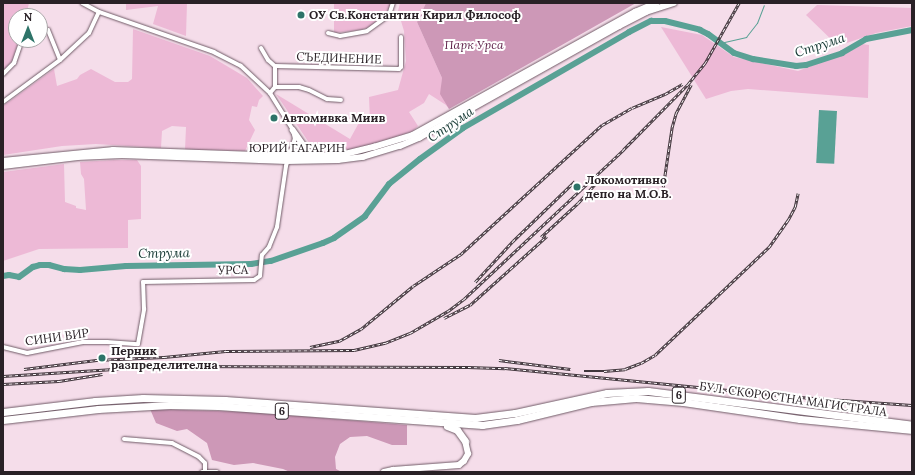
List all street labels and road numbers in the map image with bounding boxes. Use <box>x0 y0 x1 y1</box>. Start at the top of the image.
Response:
street label: СЪЕДИНЕНИЕ <box>296 49 382 67</box>
street label: ЮРИЙ ГАГАРИН <box>249 141 345 155</box>
street label: УРСА <box>218 263 248 277</box>
street label: СИНИ ВИР <box>24 325 90 349</box>
street label: БУЛ. СКОРОСТНА МАГИСТРАЛА <box>698 379 888 419</box>
road number: 6 <box>671 386 687 404</box>
road number: 6 <box>274 402 290 420</box>

